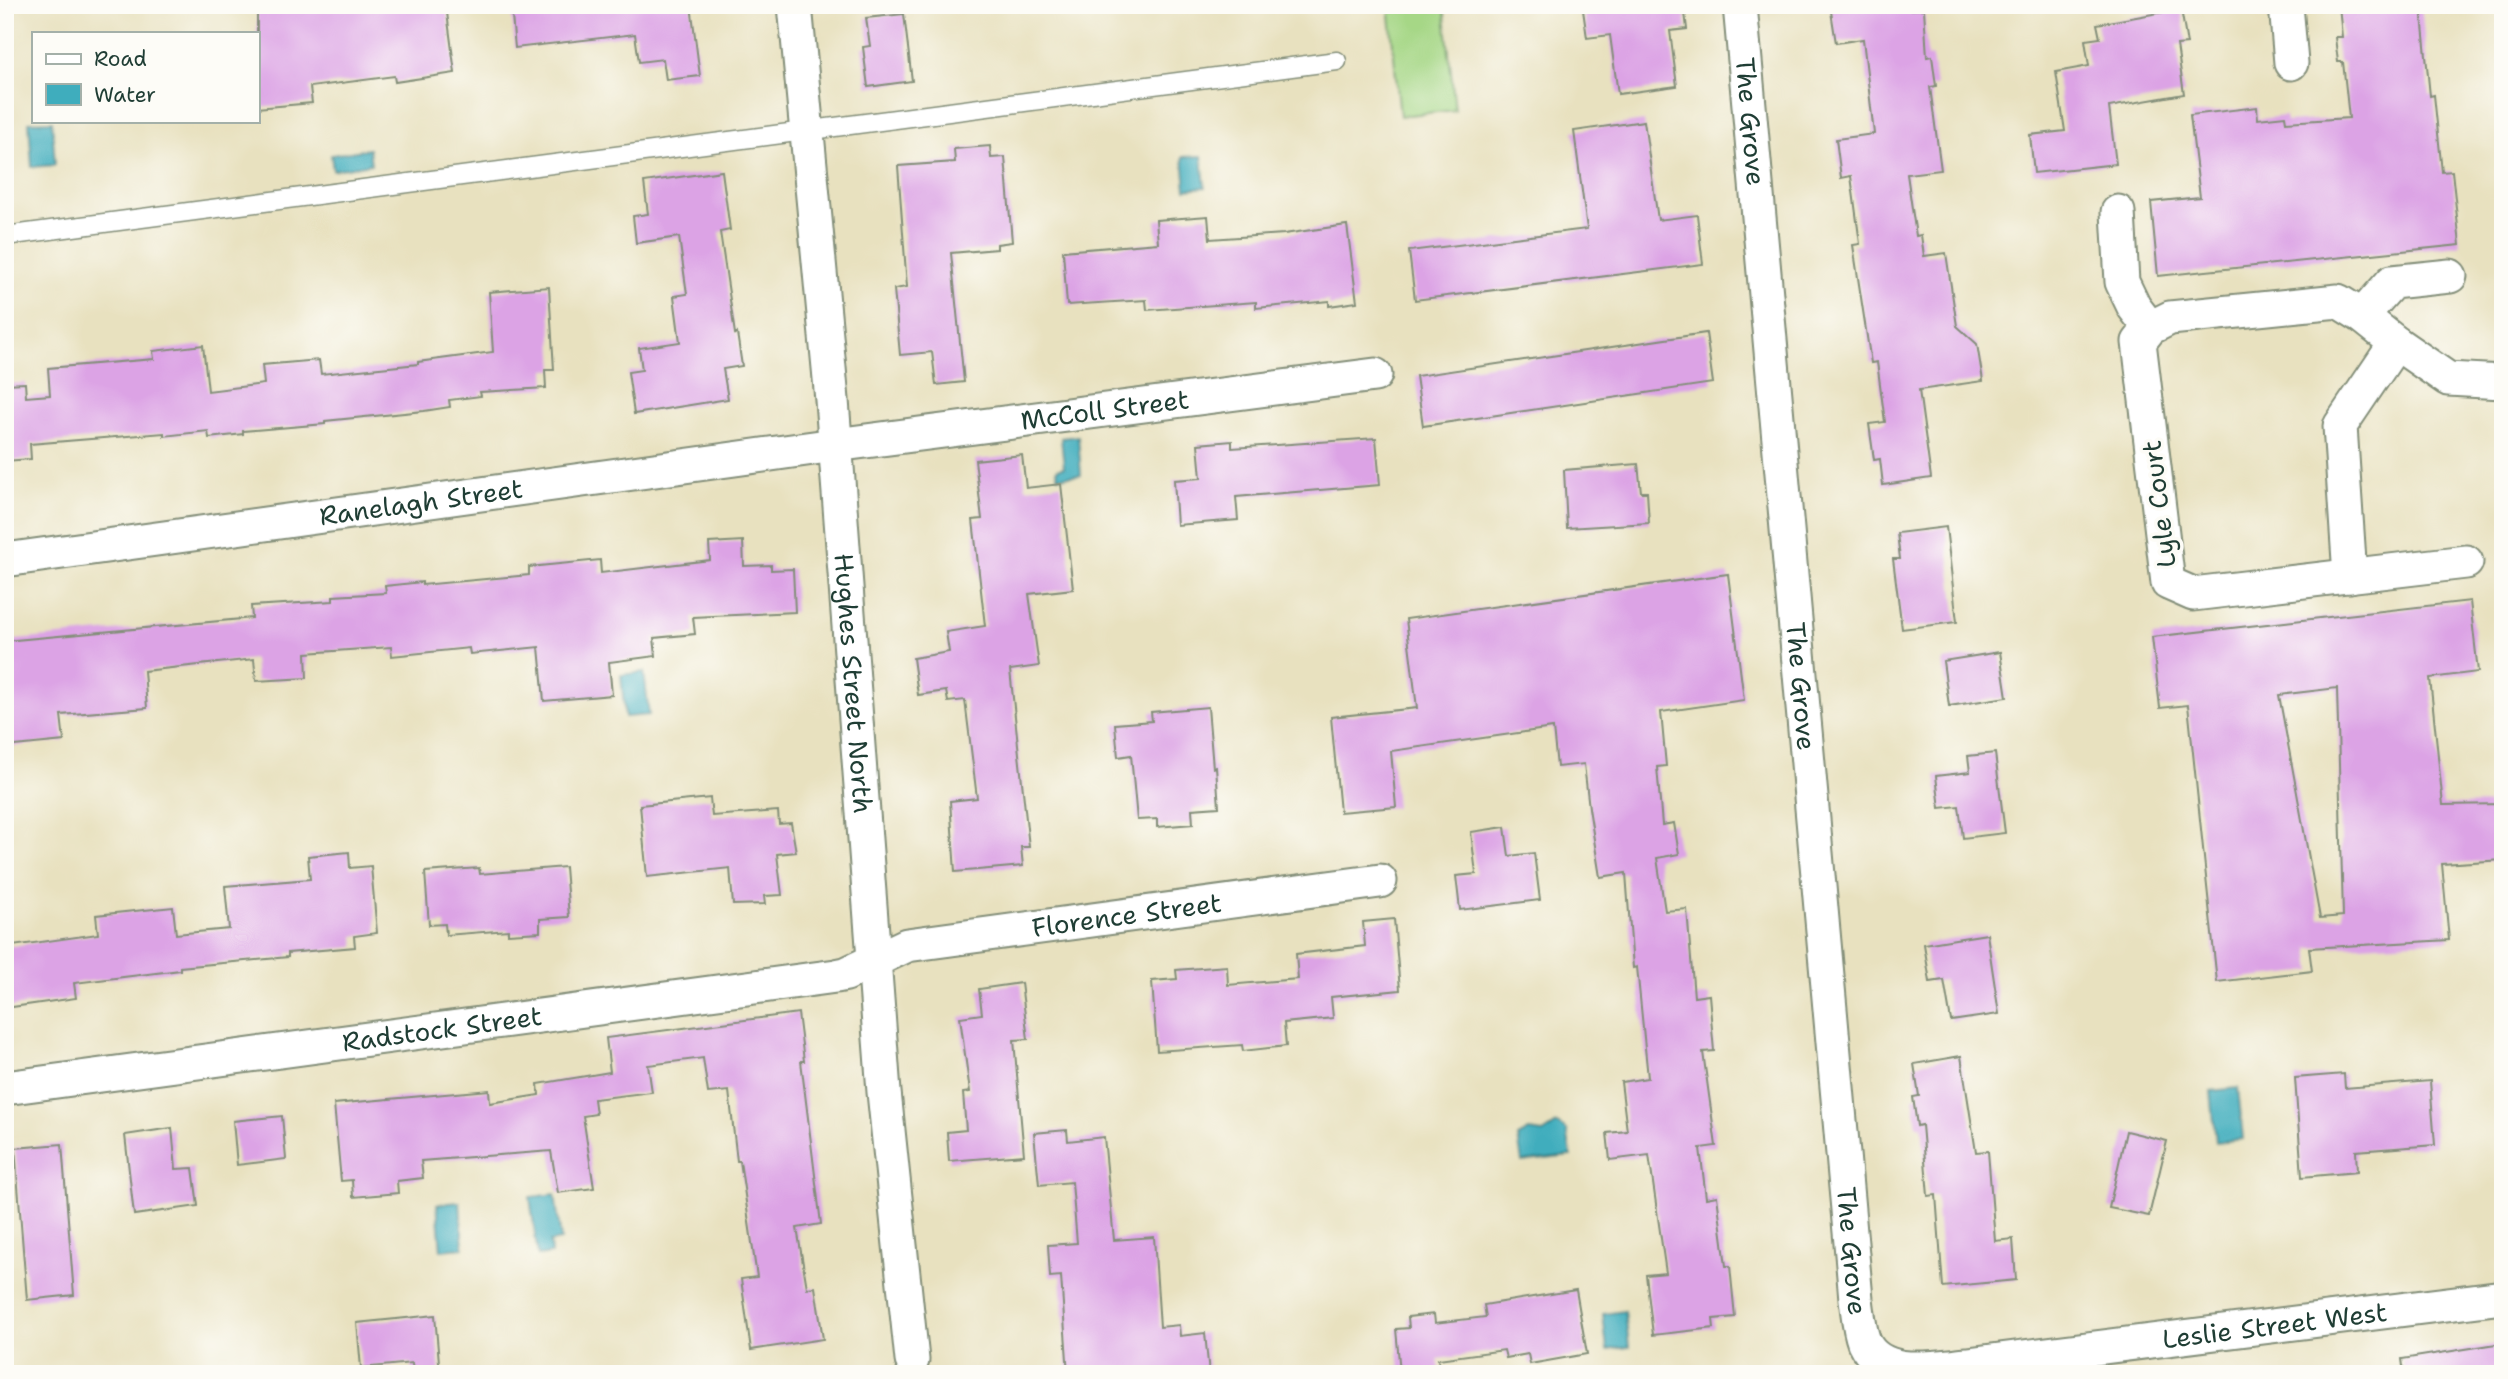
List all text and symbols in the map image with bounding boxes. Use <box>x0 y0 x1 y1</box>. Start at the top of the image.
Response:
legend <box>32 32 259 122</box>
text: Road <box>94 45 147 73</box>
street label: The Grove <box>1728 56 1774 187</box>
text: Water <box>94 81 156 109</box>
street label: McColl Street <box>1019 381 1191 438</box>
street label: Lyle Court <box>2133 438 2184 570</box>
street label: Ranelagh Street <box>317 470 525 533</box>
street label: Hughes Street North <box>827 552 881 815</box>
street label: The Grove <box>1778 620 1825 752</box>
street label: Florence Street <box>1030 885 1224 945</box>
street label: Radstock Street <box>340 998 544 1059</box>
street label: The Grove <box>1829 1185 1876 1317</box>
street label: Leslie Street West <box>2160 1294 2389 1357</box>

